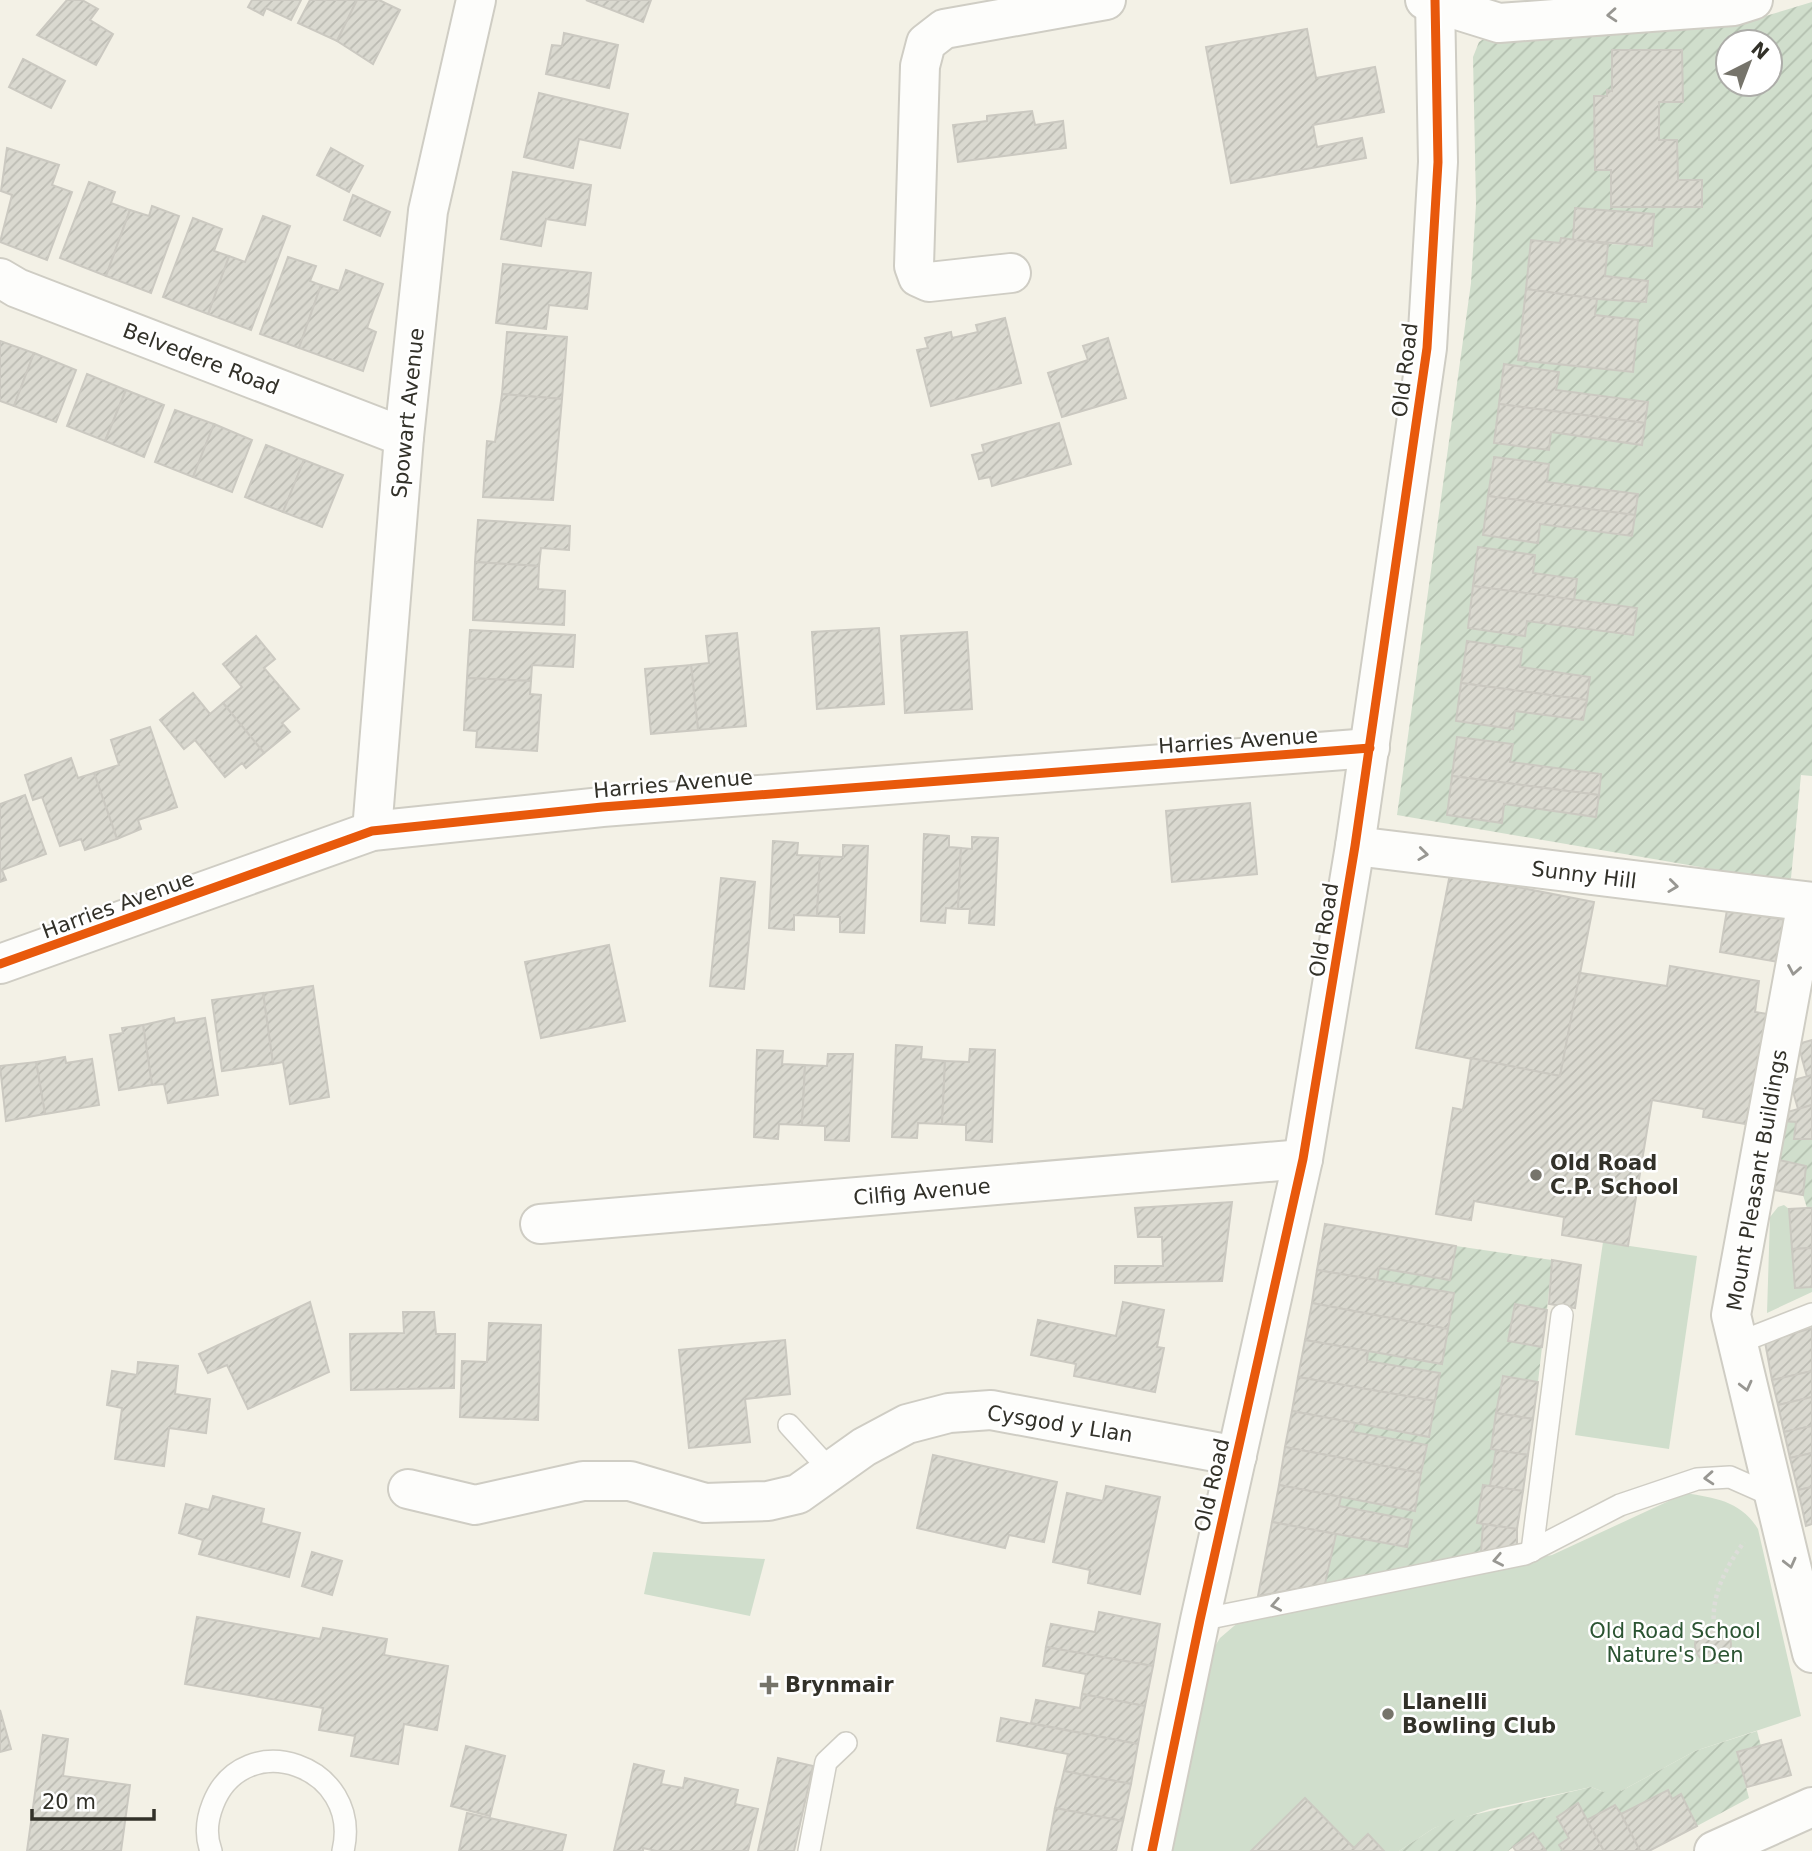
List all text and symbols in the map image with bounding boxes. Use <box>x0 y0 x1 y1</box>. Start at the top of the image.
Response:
one-way arrow <box>1606 7 1617 22</box>
north arrow <box>1714 28 1784 98</box>
text: N <box>1747 37 1774 64</box>
street label: Belvedere Road <box>120 318 282 400</box>
street label: Old Road <box>1387 321 1423 419</box>
street label: Spowart Avenue <box>387 327 429 499</box>
street label: Harries Avenue <box>1157 723 1319 759</box>
street label: Harries Avenue <box>592 765 754 803</box>
one-way arrow <box>1417 847 1429 862</box>
street label: Sunny Hill <box>1530 857 1638 893</box>
street label: Harries Avenue <box>39 866 197 944</box>
one-way arrow <box>1667 878 1679 893</box>
street label: Old Road <box>1305 881 1343 979</box>
one-way arrow <box>1788 963 1803 975</box>
street label: Mount Pleasant Buildings <box>1722 1047 1792 1313</box>
place label: Old Road C.P. School <box>1550 1151 1679 1199</box>
marker: Old Road C.P. School <box>1528 1167 1544 1183</box>
street label: Cilfig Avenue <box>852 1174 992 1210</box>
one-way arrow <box>1738 1379 1752 1391</box>
street label: Cysgod y Llan <box>986 1401 1134 1447</box>
street label: Old Road <box>1190 1436 1234 1534</box>
one-way arrow <box>1703 1471 1714 1486</box>
one-way arrow <box>1493 1551 1505 1566</box>
one-way arrow <box>1781 1556 1796 1568</box>
one-way arrow <box>1270 1596 1282 1611</box>
park label: Old Road School Nature's Den <box>1589 1619 1761 1667</box>
place label: Brynmair <box>785 1673 894 1697</box>
marker: Brynmair <box>759 1675 779 1695</box>
place label: Llanelli Bowling Club <box>1402 1690 1556 1738</box>
marker: Llanelli Bowling Club <box>1380 1706 1396 1722</box>
scale bar <box>32 1778 154 1822</box>
text: 20 m <box>42 1790 96 1814</box>

